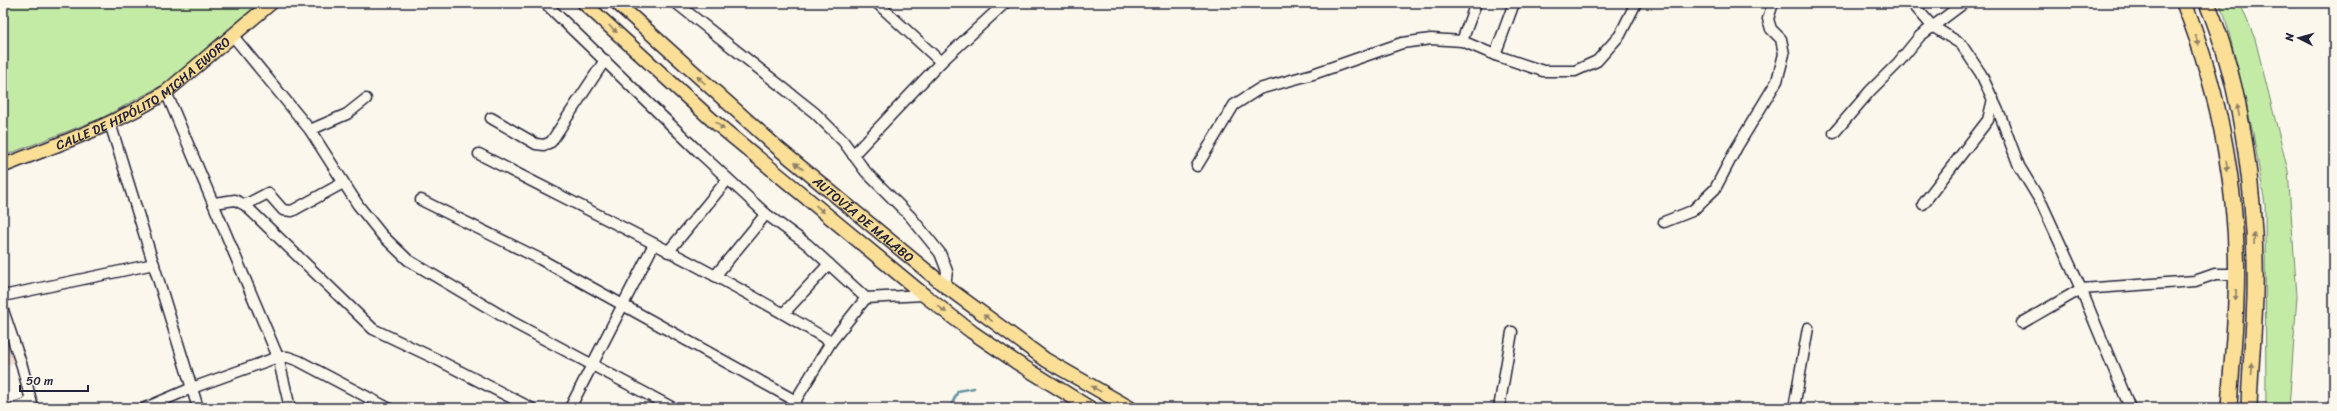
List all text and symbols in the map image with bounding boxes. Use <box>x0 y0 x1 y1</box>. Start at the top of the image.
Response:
north arrow <box>2279 18 2319 58</box>
one-way arrow <box>608 24 618 34</box>
street label: CALLE DE HIPÓLITO MICHA EWORO <box>52 31 236 157</box>
text: N <box>2280 32 2299 43</box>
one-way arrow <box>2194 34 2200 46</box>
one-way arrow <box>697 76 706 85</box>
one-way arrow <box>2234 104 2240 117</box>
one-way arrow <box>714 122 725 131</box>
one-way arrow <box>2224 160 2231 172</box>
one-way arrow <box>794 161 805 170</box>
street label: AUTOVÍA DE MALABO <box>807 170 919 268</box>
one-way arrow <box>814 205 825 214</box>
one-way arrow <box>2250 233 2257 245</box>
one-way arrow <box>2233 289 2240 301</box>
one-way arrow <box>937 305 948 313</box>
one-way arrow <box>982 313 993 322</box>
one-way arrow <box>2248 363 2255 375</box>
scale bar <box>20 367 88 393</box>
text: 50 m <box>26 370 53 392</box>
one-way arrow <box>1090 385 1102 392</box>

